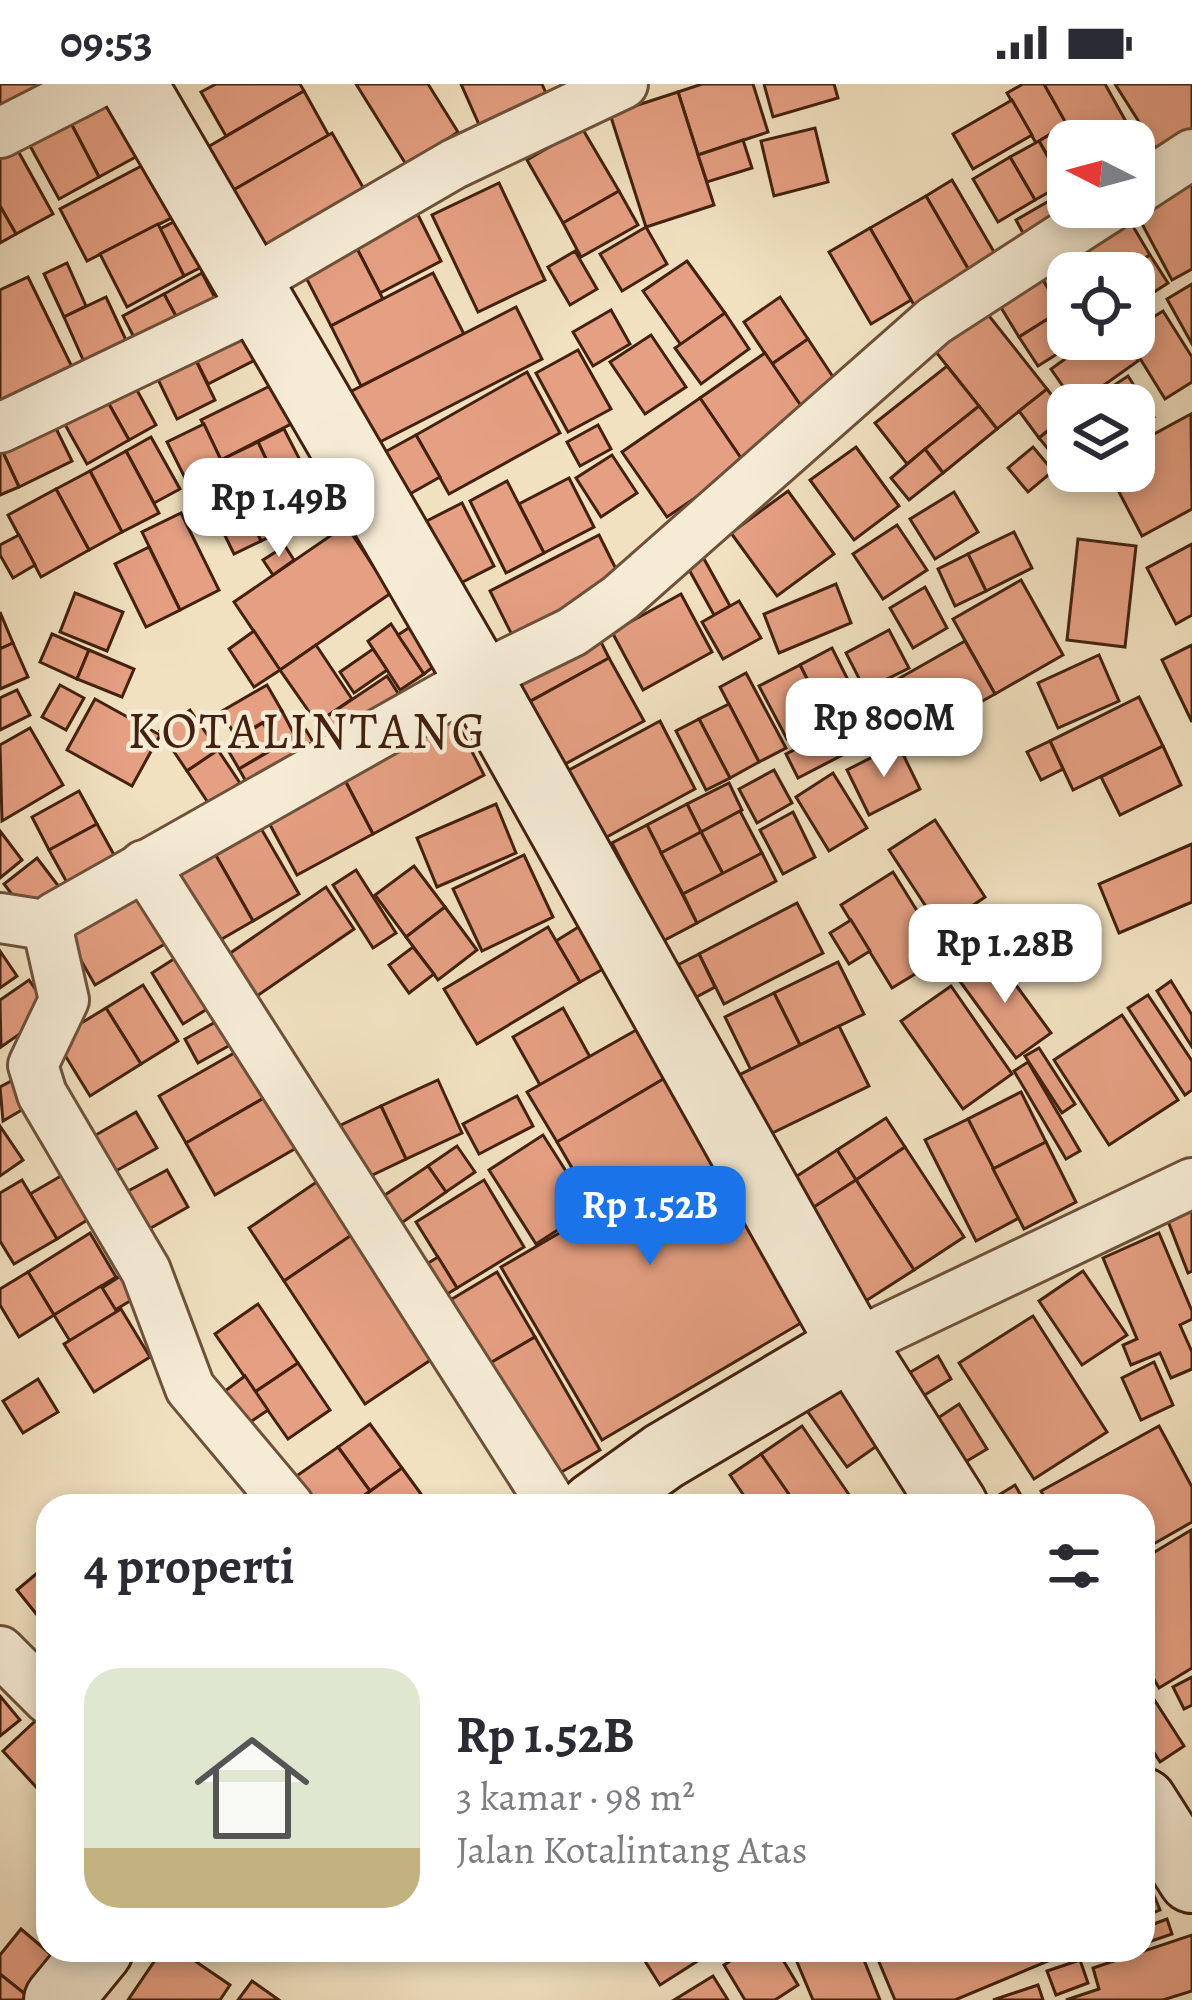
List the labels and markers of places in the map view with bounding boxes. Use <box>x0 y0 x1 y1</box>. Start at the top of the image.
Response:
pin: Rp 1.49B <box>155 458 403 560</box>
pin: Rp 800M <box>773 678 995 780</box>
pin: Rp 1.28B <box>881 904 1129 1006</box>
pin: Rp 1.52B <box>526 1166 774 1268</box>

